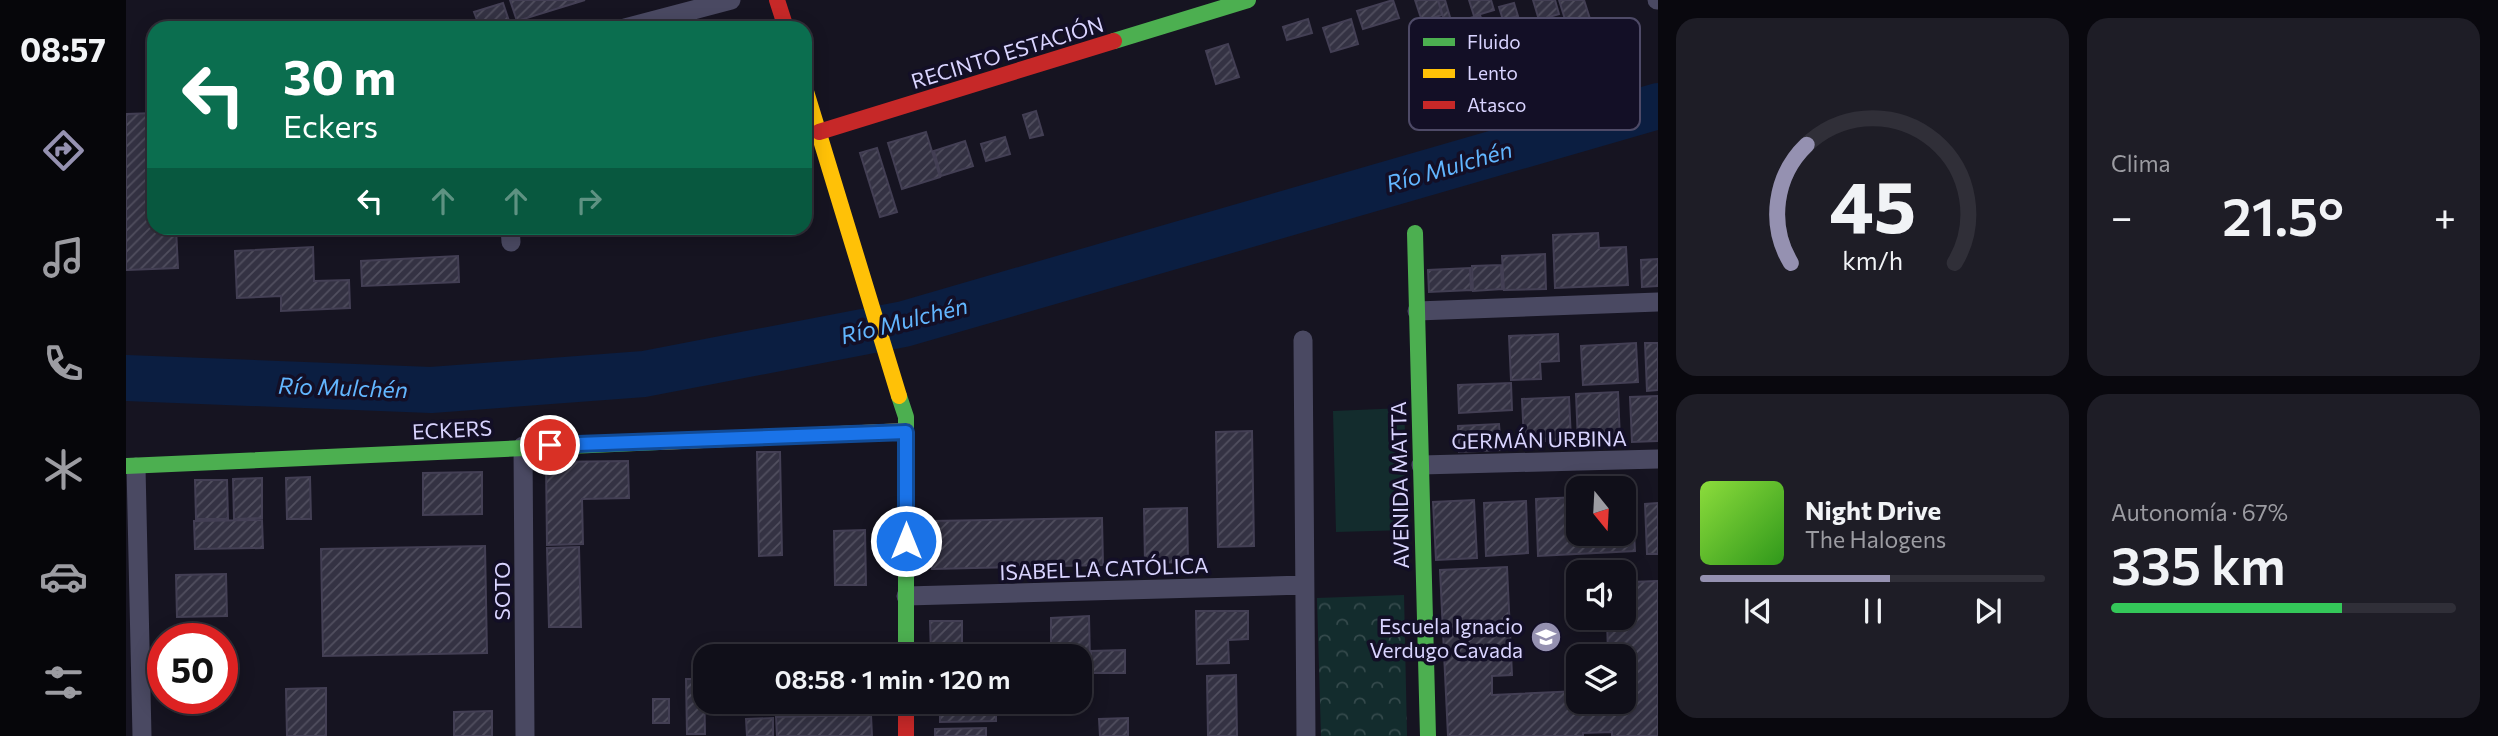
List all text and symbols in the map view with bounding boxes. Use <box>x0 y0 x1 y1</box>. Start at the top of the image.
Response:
street label: RECINTO ESTACIÓN <box>908 11 1106 93</box>
legend <box>1409 18 1640 130</box>
text: 08:57 <box>20 29 106 69</box>
text: Fluido <box>1467 30 1521 53</box>
text: 30 m <box>283 45 396 105</box>
icon: left <box>168 49 259 140</box>
text: Lento <box>1467 61 1518 84</box>
text: Atasco <box>1467 93 1526 116</box>
text: Eckers <box>283 105 378 145</box>
icon: directions <box>39 126 88 175</box>
water label: Río Mulchén <box>1383 135 1515 197</box>
text: Clima <box>2111 149 2171 177</box>
text: 45 <box>1829 159 1916 248</box>
icon: left <box>351 182 389 220</box>
icon: ahead <box>424 182 462 220</box>
icon: ahead <box>497 182 535 220</box>
icon: right <box>570 182 608 220</box>
text: 21.5° <box>2222 183 2344 247</box>
text: − <box>2111 192 2133 239</box>
text: + <box>2434 192 2456 239</box>
icon: music <box>39 233 88 282</box>
text: km/h <box>1842 245 1903 275</box>
water label: Río Mulchén <box>838 291 970 349</box>
icon: phone <box>39 339 88 388</box>
water label: Río Mulchén <box>278 371 408 403</box>
street label: AVENIDA MATTA <box>1385 401 1413 569</box>
street label: ECKERS <box>412 414 492 444</box>
pin <box>520 415 580 475</box>
street label: GERMÁN URBINA <box>1451 425 1627 453</box>
icon: arrive <box>531 426 569 464</box>
icon: climate <box>39 445 88 494</box>
north arrow <box>1566 476 1636 546</box>
map controls <box>1566 476 1636 714</box>
text: Night Drive <box>1805 494 1941 525</box>
text: Autonomía · 67% <box>2111 498 2288 526</box>
position arrow <box>869 504 943 578</box>
text: The Halogens <box>1805 525 1946 553</box>
text: 335 km <box>2111 532 2286 596</box>
icon: car <box>39 552 88 601</box>
street label: ISABEL LA CATÓLICA <box>999 552 1209 584</box>
button: sound <box>1566 560 1636 630</box>
street label: SOTO <box>489 562 514 620</box>
icon: previous <box>1739 592 1777 630</box>
icon: pause <box>1854 592 1892 630</box>
icon: next <box>1969 592 2007 630</box>
place label: Escuela Ignacio Verdugo Cavada <box>1370 613 1523 662</box>
school or university icon: Escuela Ignacio Verdugo Cavada <box>1529 620 1563 654</box>
speed limit sign: 50 <box>147 623 238 714</box>
button: layers <box>1566 644 1636 714</box>
icon: filters <box>39 658 88 707</box>
text: 08:58 · 1 min · 120 m <box>774 663 1011 694</box>

